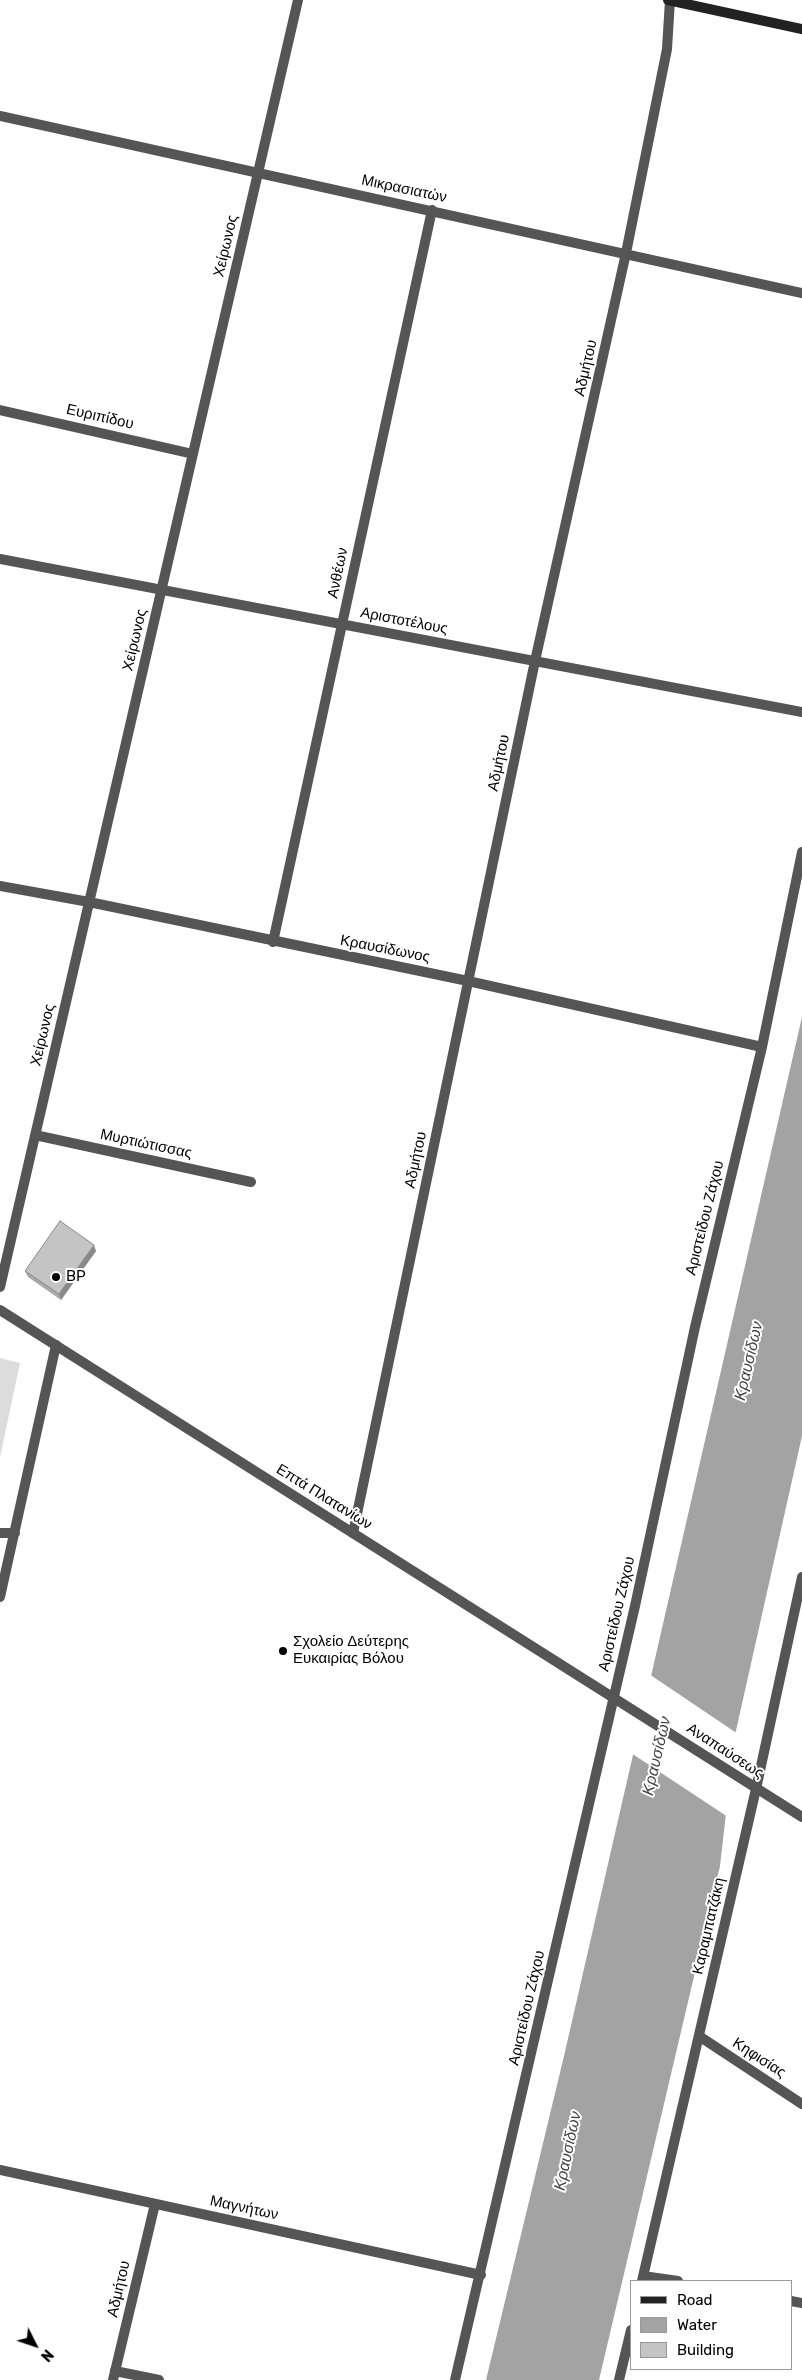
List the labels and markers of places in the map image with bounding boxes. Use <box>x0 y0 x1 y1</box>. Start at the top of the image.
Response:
place label: BP <box>66 1268 86 1286</box>
marker: BP <box>50 1271 62 1283</box>
place label: Σχολείο Δεύτερης Ευκαιρίας Βόλου <box>293 1633 409 1668</box>
marker: Σχολείο Δεύτερης Ευκαιρίας Βόλου <box>277 1645 289 1657</box>

